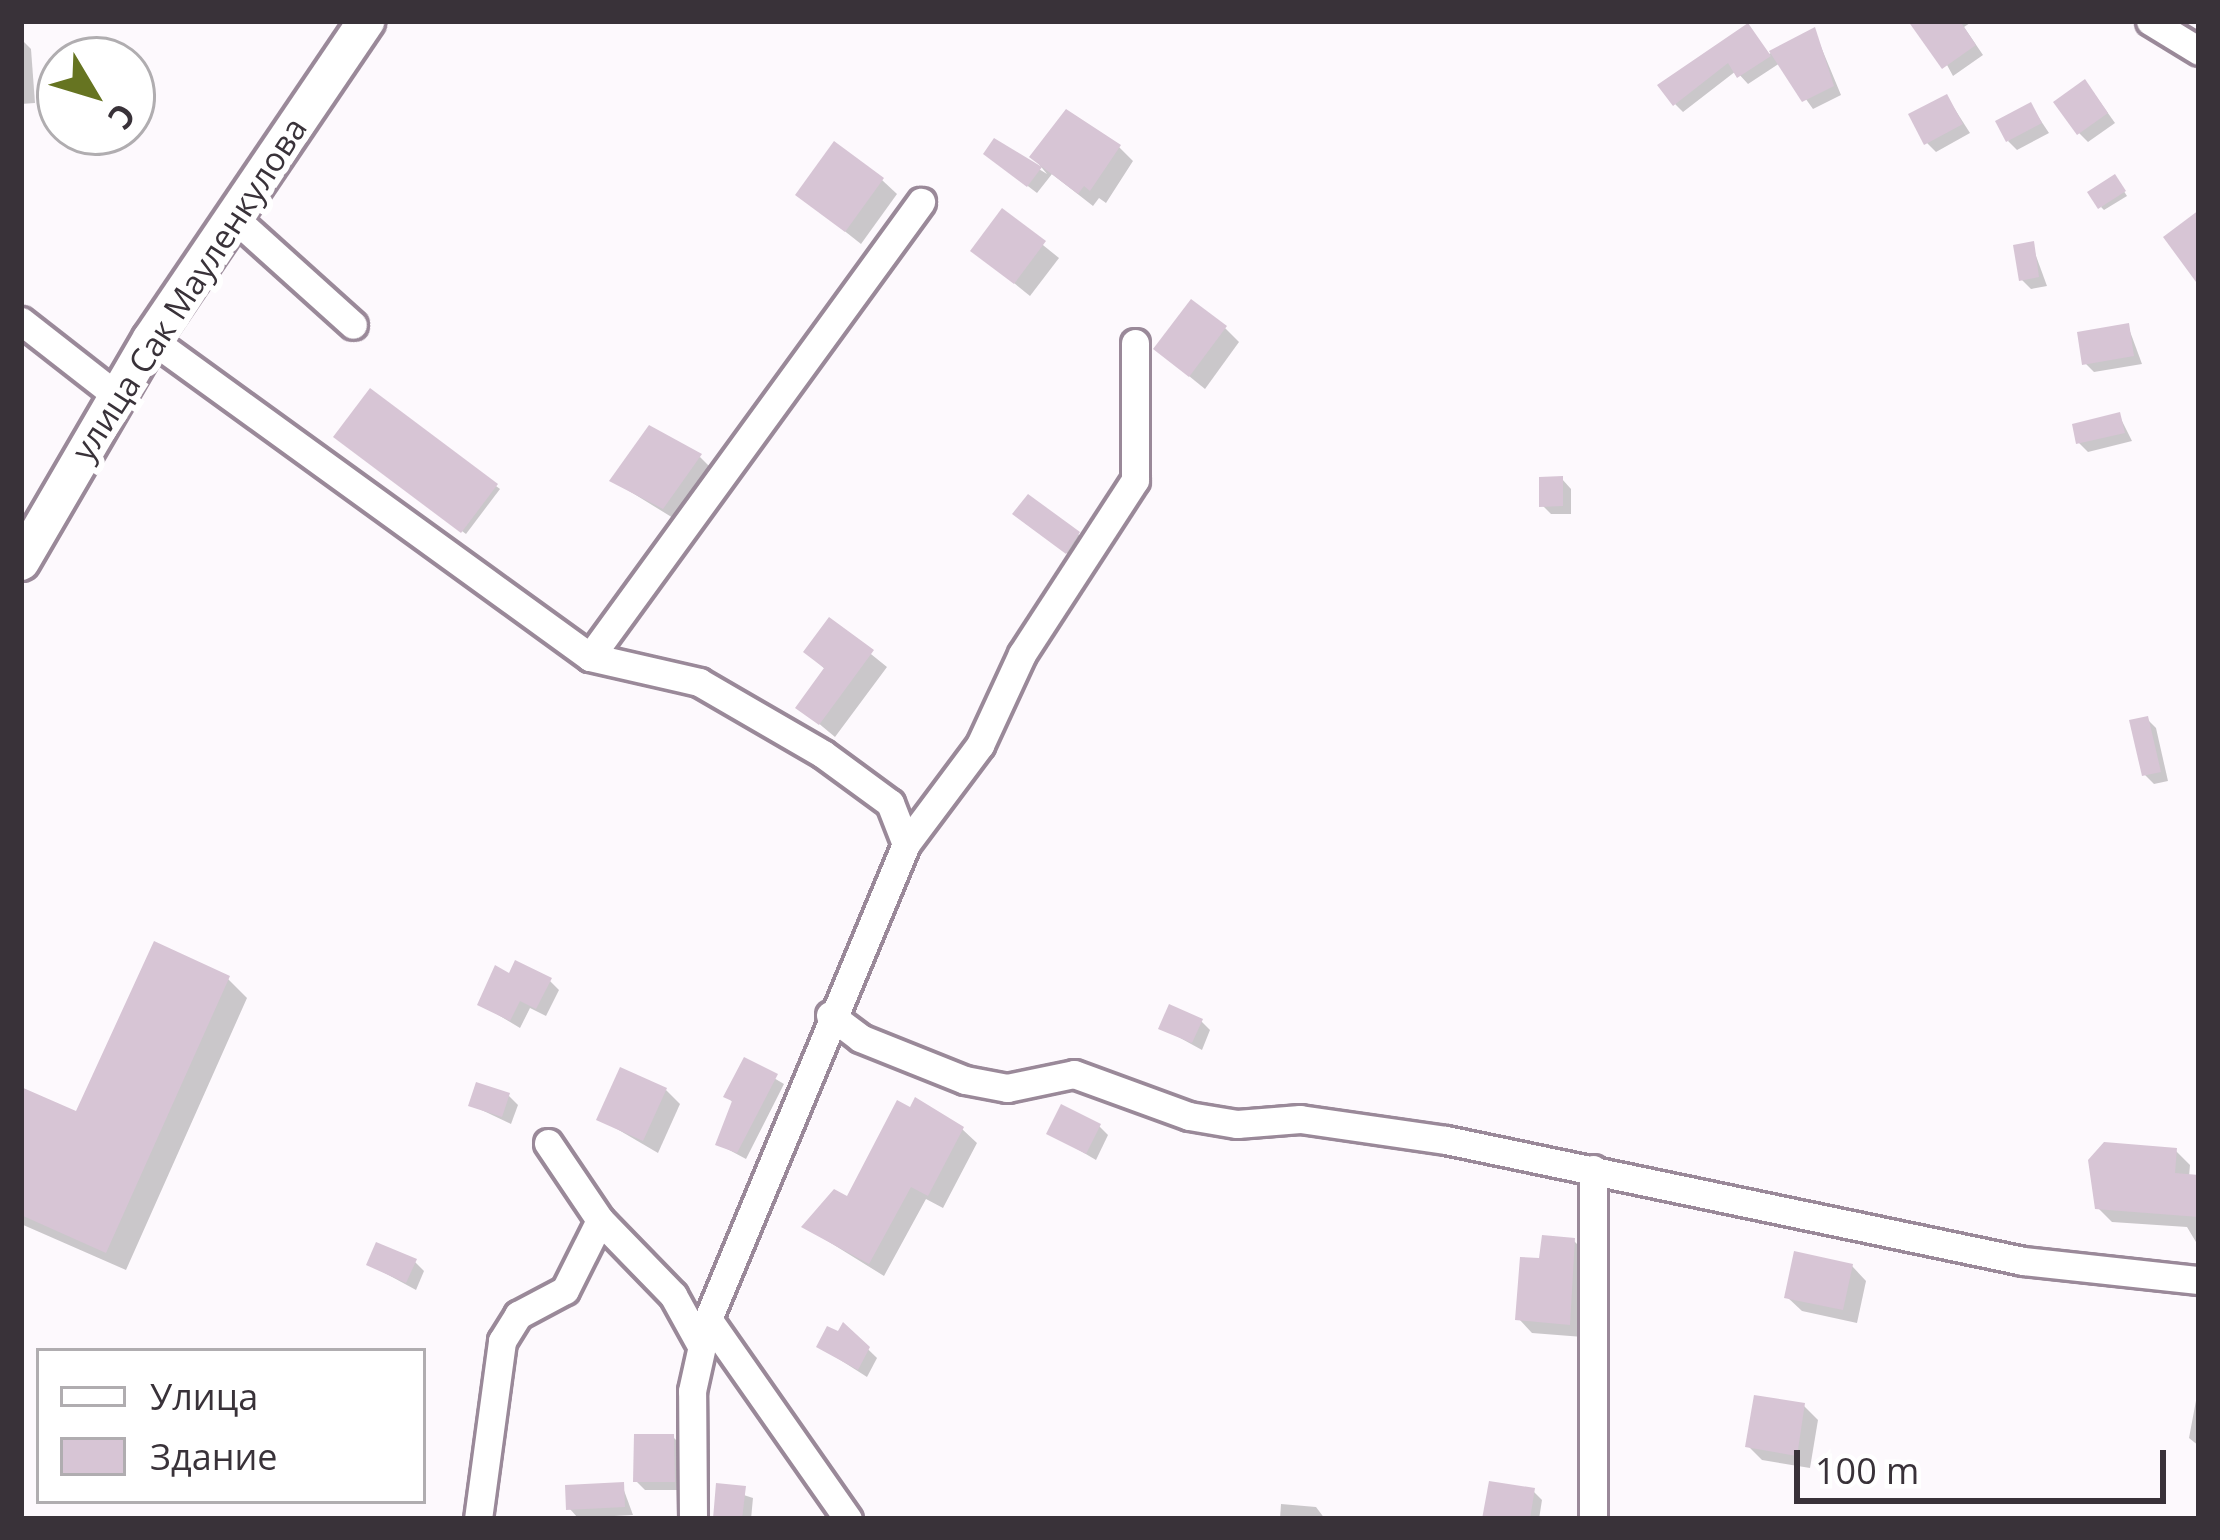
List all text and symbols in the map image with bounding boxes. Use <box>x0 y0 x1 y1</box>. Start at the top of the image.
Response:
north arrow <box>36 36 156 156</box>
street label: улица Сак Мауленкулова <box>63 110 315 468</box>
legend <box>36 1348 426 1504</box>
text: Улица <box>150 1372 258 1421</box>
scale bar <box>1800 1426 2172 1500</box>
text: Здание <box>150 1432 278 1481</box>
text: 100 m <box>1815 1446 1919 1495</box>

